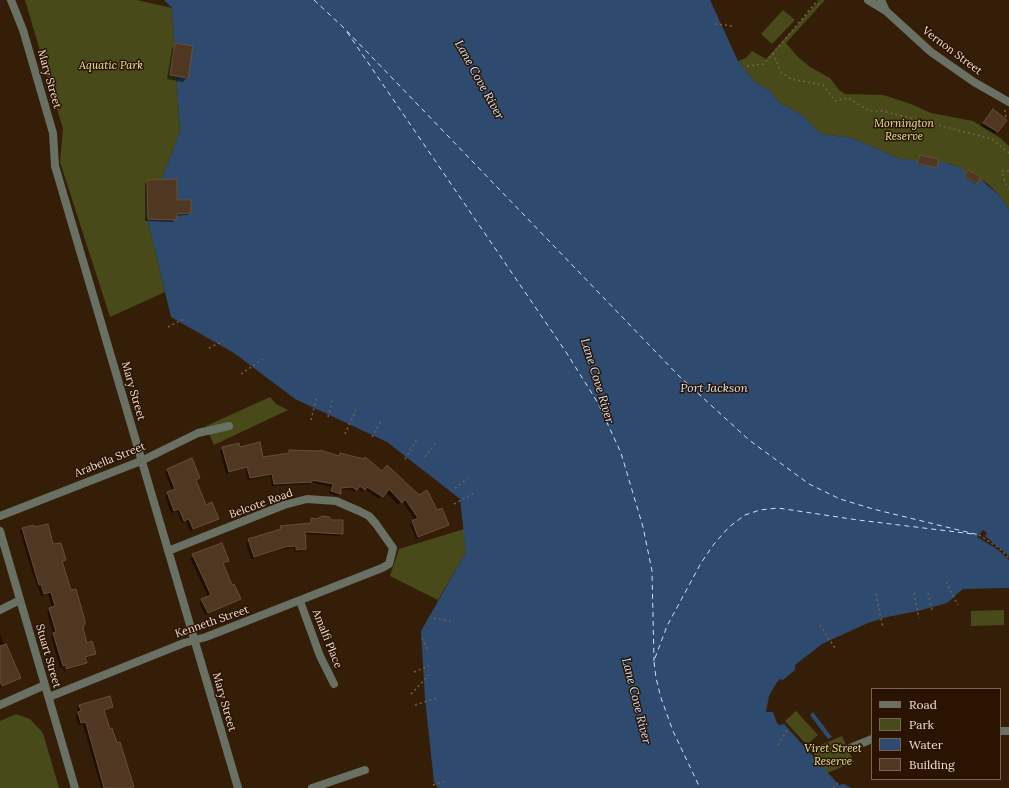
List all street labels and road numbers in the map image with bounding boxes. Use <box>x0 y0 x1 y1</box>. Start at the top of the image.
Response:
street label: Vernon Street <box>920 24 984 78</box>
street label: Mary Street <box>34 48 64 110</box>
street label: Mary Street <box>118 360 148 422</box>
street label: Arabella Street <box>73 440 147 480</box>
street label: Belcote Road <box>227 486 295 522</box>
street label: Kenneth Street <box>173 603 251 641</box>
street label: Amalfi Place <box>309 608 345 670</box>
street label: Stuart Street <box>33 623 63 689</box>
street label: Mary Street <box>209 671 239 733</box>

